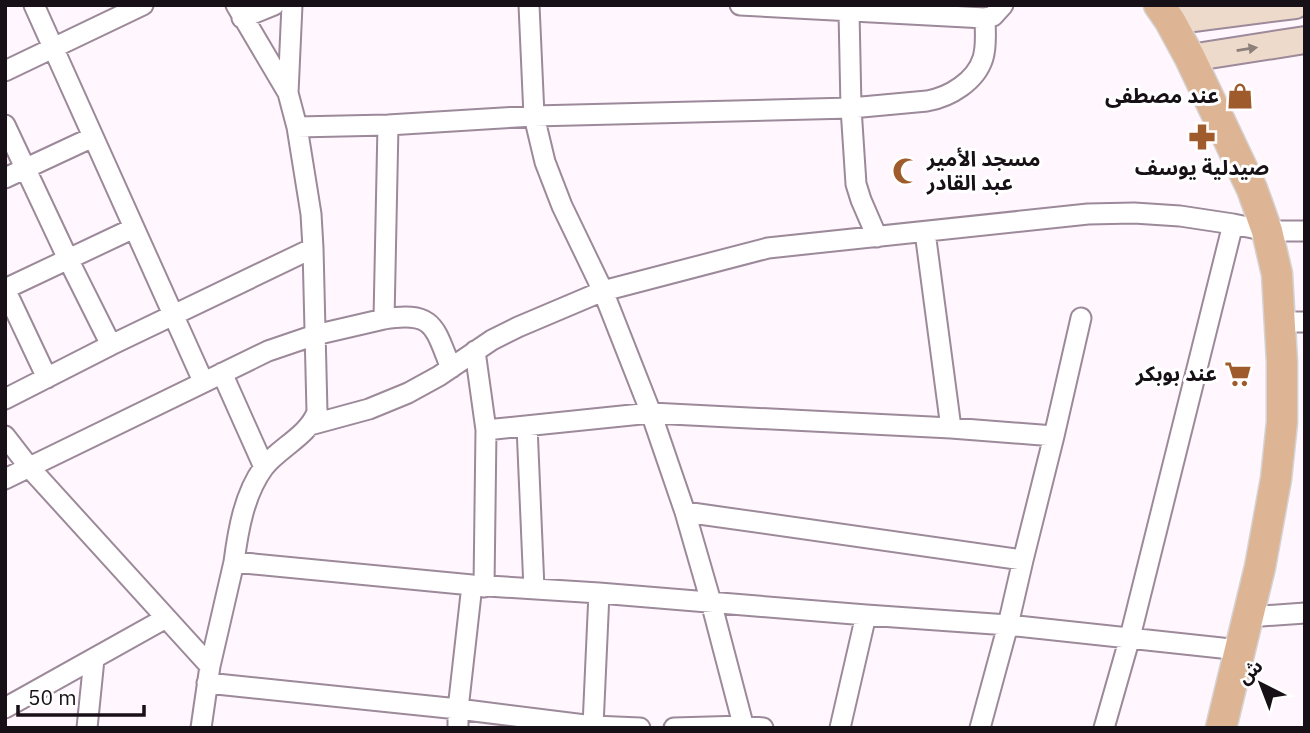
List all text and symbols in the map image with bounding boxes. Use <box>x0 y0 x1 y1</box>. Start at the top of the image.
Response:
one-way arrow <box>1236 43 1258 54</box>
place label: عند مصطفى <box>1105 81 1219 109</box>
shop icon: عند مصطفى <box>1225 81 1255 111</box>
pharmacy icon: صيدلية يوسف <box>1187 122 1217 152</box>
place label: مسجد الأمير عبد القادر <box>926 144 1041 196</box>
place label: صيدلية يوسف <box>1135 153 1269 181</box>
mosque icon: مسجد الأمير عبد القادر <box>891 156 921 186</box>
place label: عند بوبكر <box>1135 359 1217 387</box>
supermarket icon: عند بوبكر <box>1223 359 1253 389</box>
north arrow <box>1226 649 1296 719</box>
text: ش <box>1232 654 1267 689</box>
scale bar <box>18 674 144 718</box>
text: 50 m <box>28 683 77 711</box>

